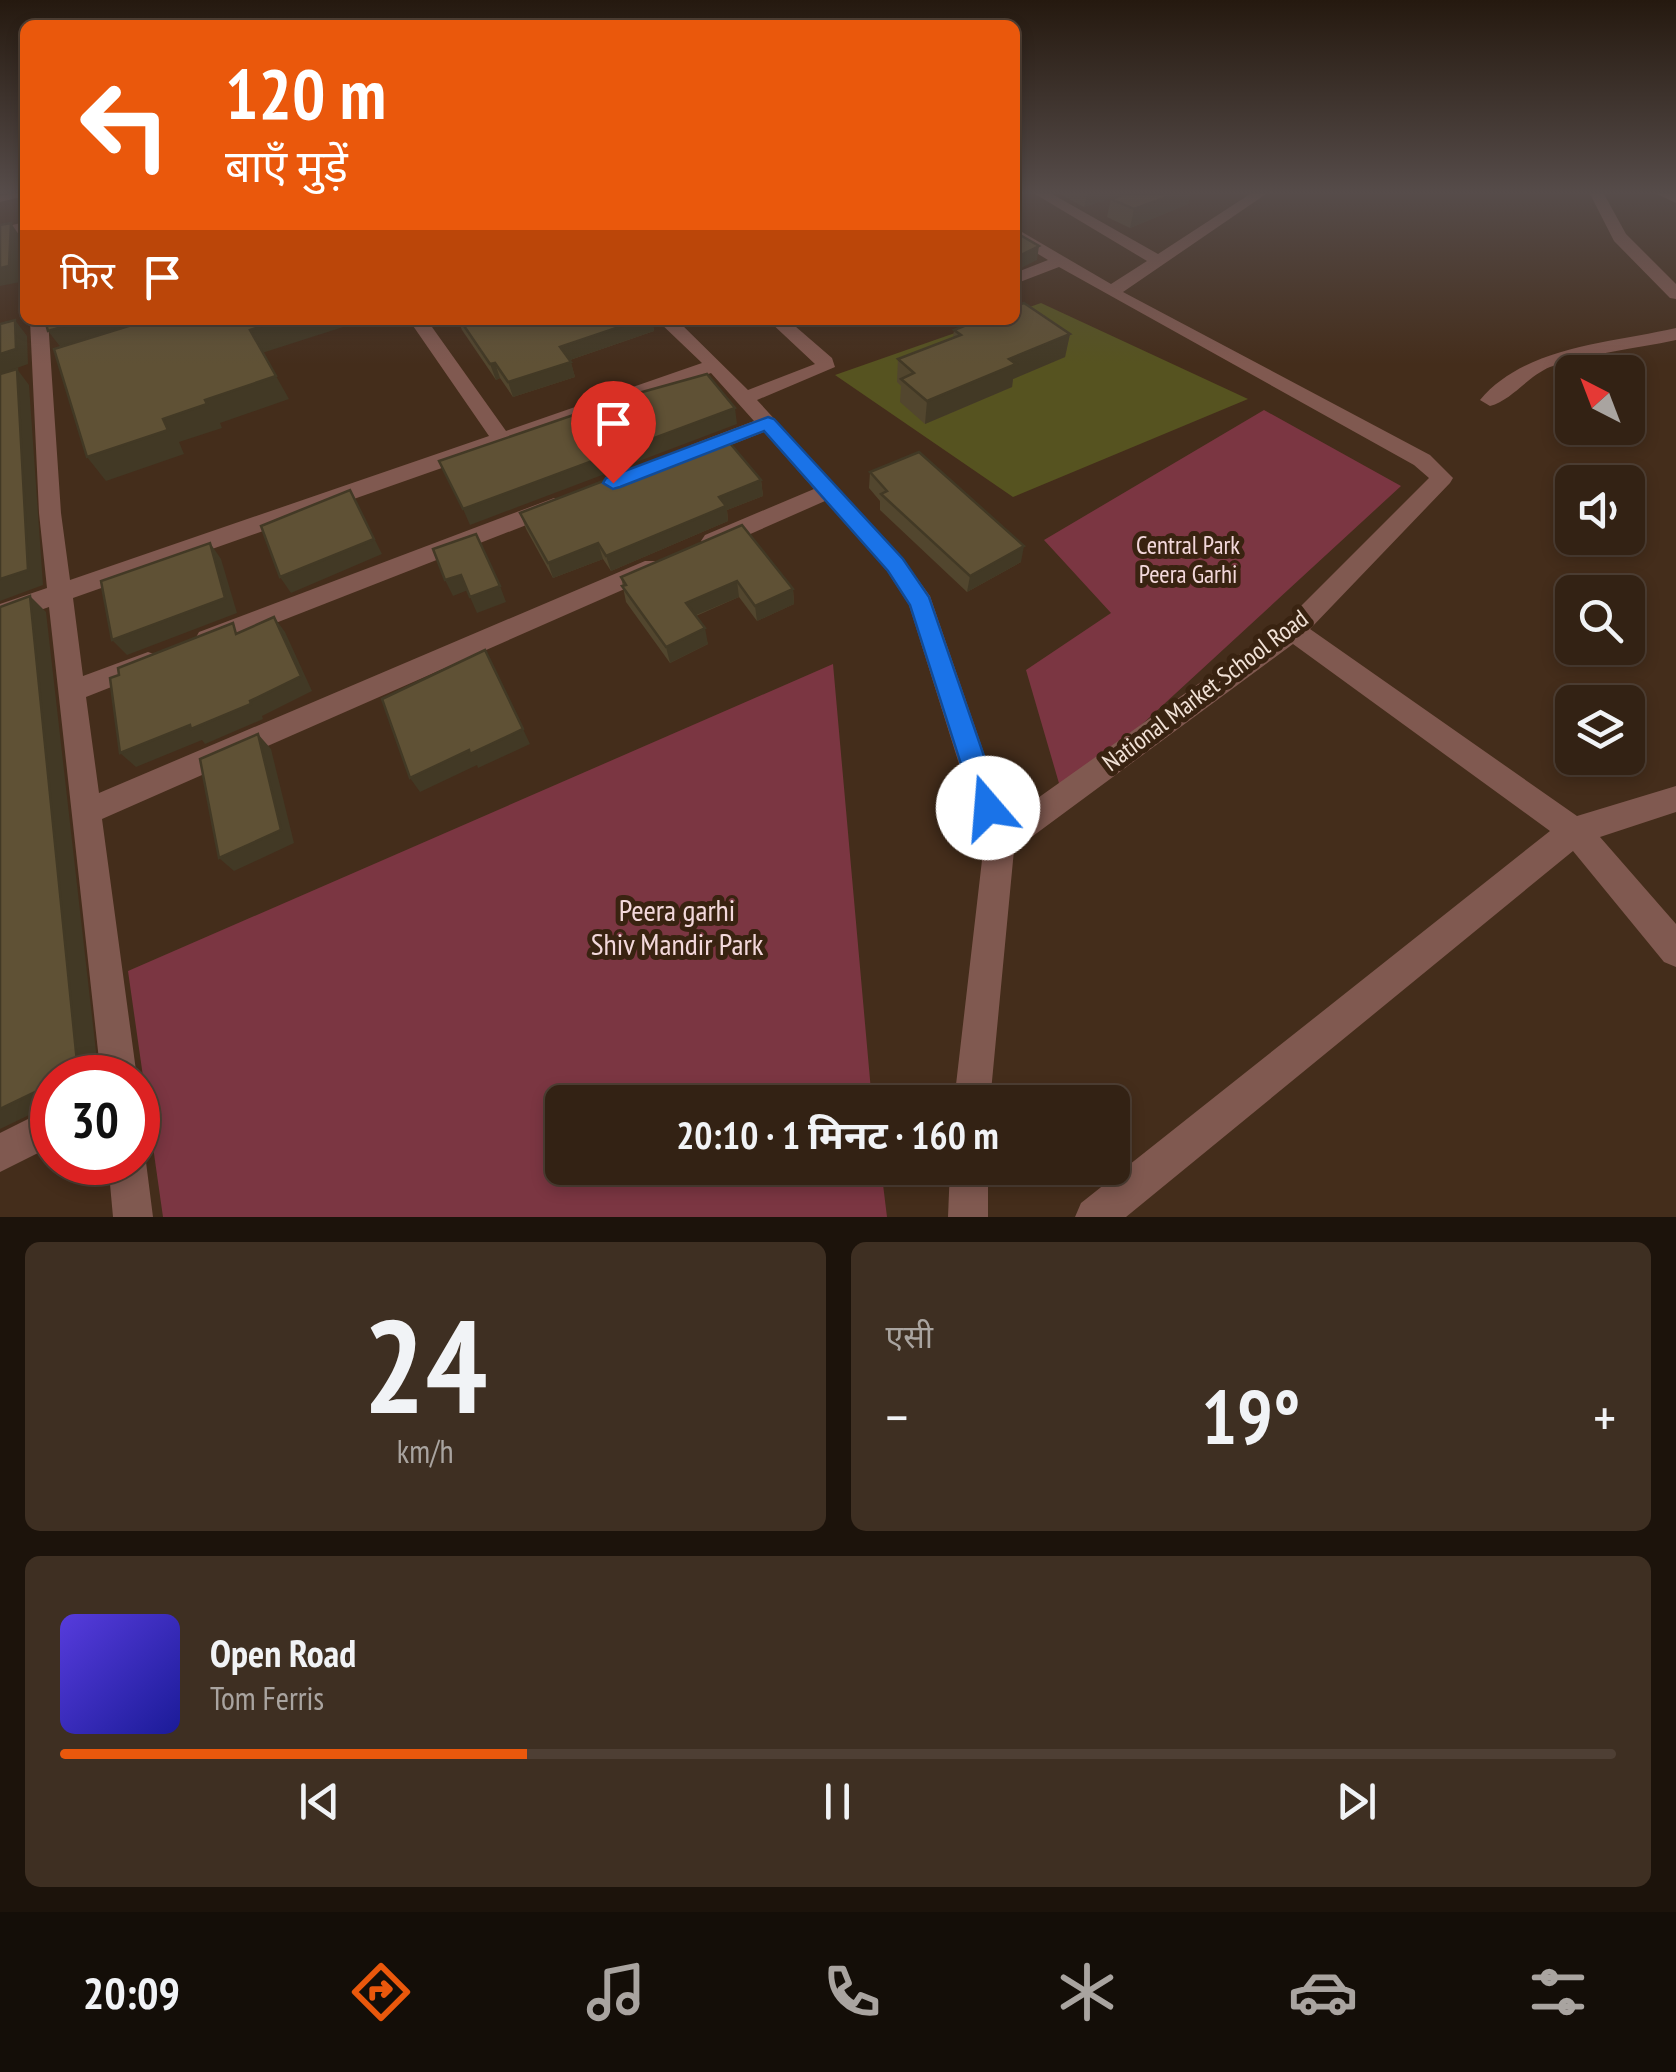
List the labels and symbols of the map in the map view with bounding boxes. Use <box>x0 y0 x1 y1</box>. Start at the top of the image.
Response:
north arrow <box>1555 355 1645 445</box>
pin <box>571 381 656 484</box>
park label: Central Park Peera Garhi <box>1136 529 1240 590</box>
street label: National Market School Road <box>1096 602 1314 778</box>
position arrow <box>936 756 1040 860</box>
park label: Peera garhi Shiv Mandir Park <box>591 890 764 963</box>
speed limit sign: 30 <box>30 1055 160 1185</box>

